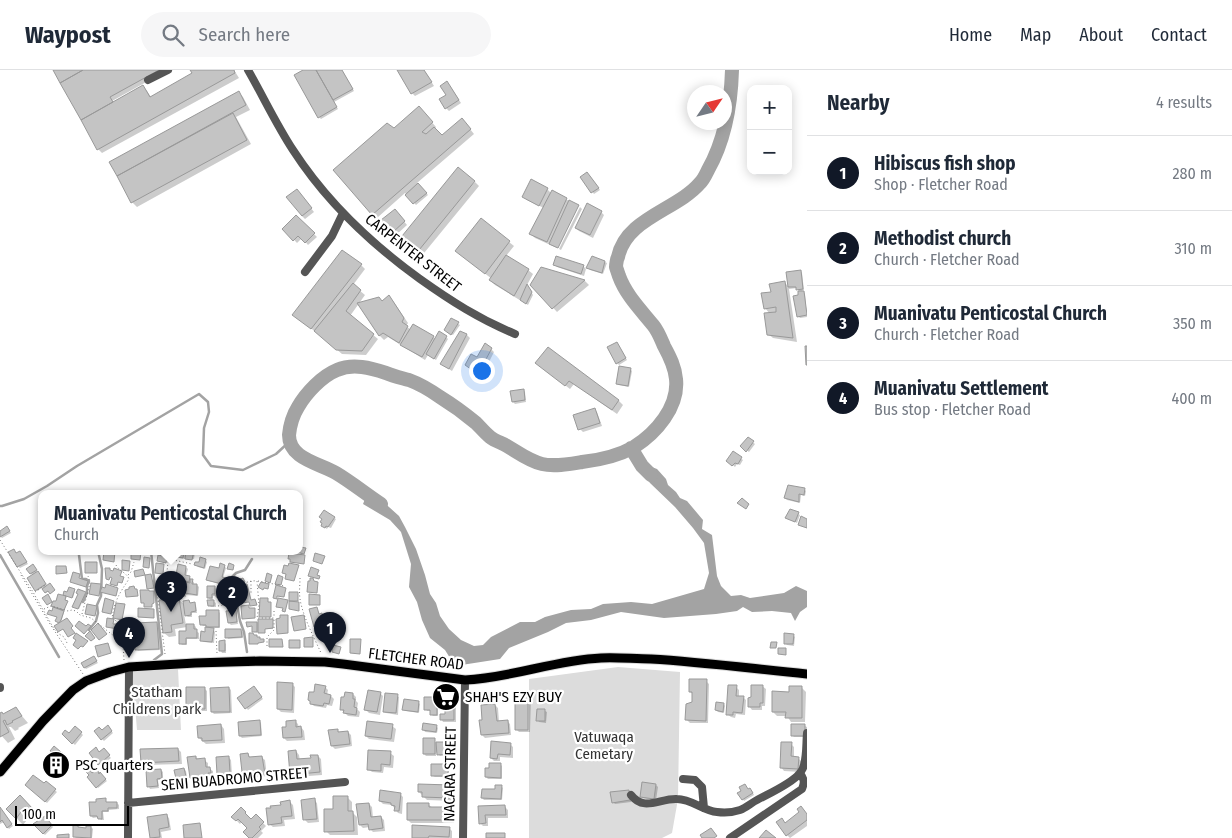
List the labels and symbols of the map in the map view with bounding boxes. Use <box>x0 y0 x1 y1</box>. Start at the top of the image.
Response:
north arrow <box>687 85 732 130</box>
street label: CARPENTER STREET <box>362 210 465 296</box>
your location <box>469 358 495 384</box>
pin: 3 <box>155 571 187 612</box>
pin: 2 <box>216 576 248 617</box>
pin: 1 <box>314 612 346 653</box>
pin: 4 <box>113 617 145 658</box>
street label: FLETCHER ROAD <box>367 644 465 674</box>
supermarket icon: SHAH'S EZY BUY <box>431 682 461 712</box>
park label: Statham Childrens park <box>113 683 201 718</box>
place label: SHAH'S EZY BUY <box>465 688 563 706</box>
street label: NACARA STREET <box>440 726 460 822</box>
park label: Vatuwaqa Cemetary <box>574 728 634 763</box>
building icon: PSC quarters <box>41 750 71 780</box>
place label: PSC quarters <box>75 756 153 774</box>
street label: SENI BUADROMO STREET <box>160 764 310 794</box>
scale bar <box>15 803 129 826</box>

